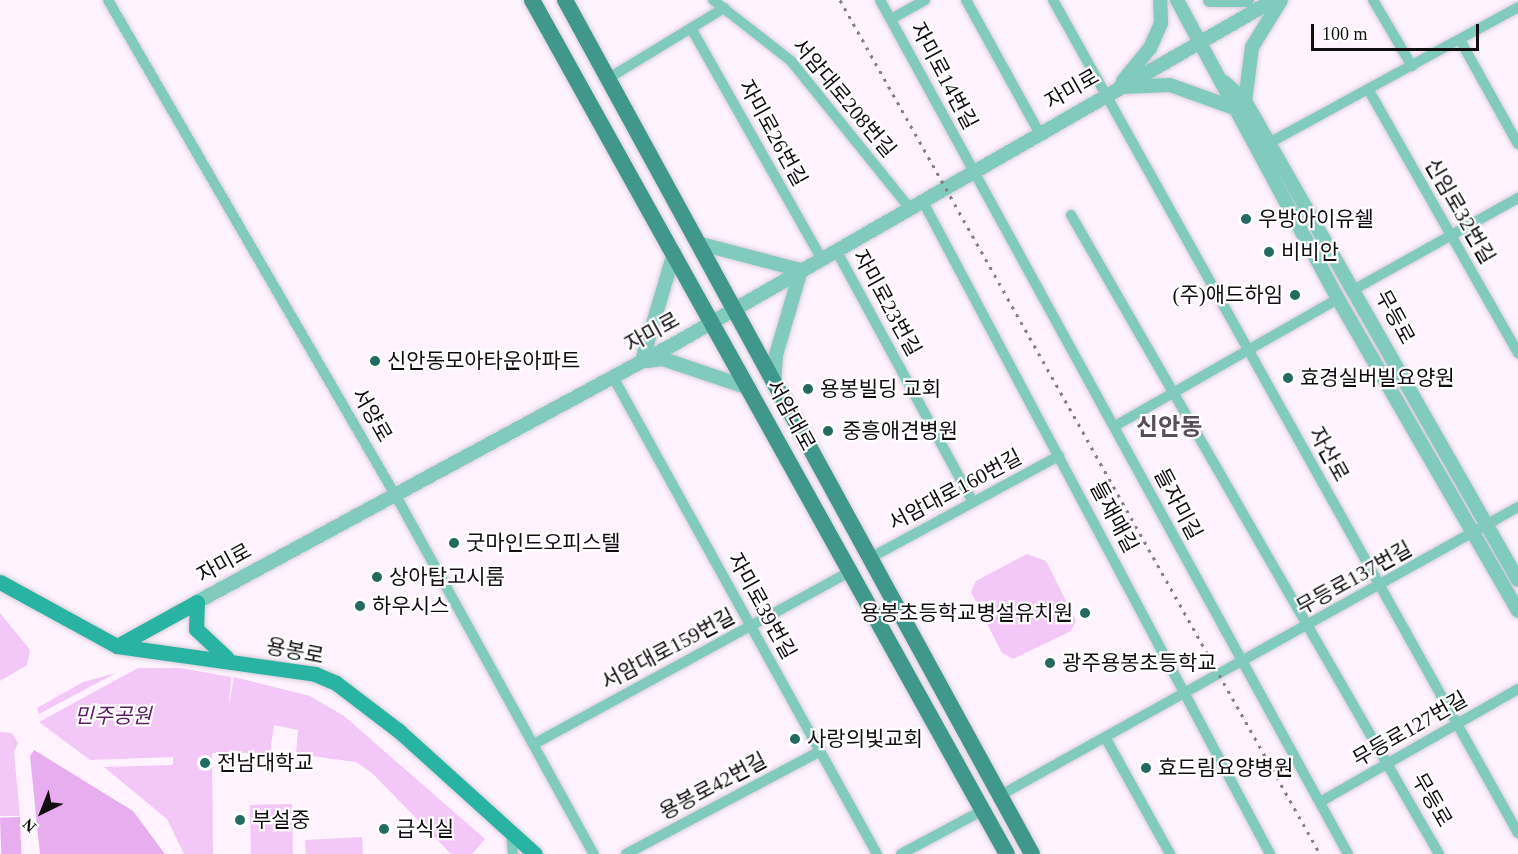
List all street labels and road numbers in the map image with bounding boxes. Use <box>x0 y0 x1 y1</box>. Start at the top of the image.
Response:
street label: 자미로14번길 <box>905 18 983 134</box>
street label: 서암대로208번길 <box>787 33 901 163</box>
street label: 자미로 <box>1041 64 1103 114</box>
street label: 자미로26번길 <box>733 75 813 191</box>
street label: 신임로32번길 <box>1420 154 1500 268</box>
street label: 자미로23번길 <box>847 245 927 361</box>
street label: 무등로 <box>1370 286 1420 348</box>
street label: 자미로 <box>621 307 683 357</box>
street label: 서암대로 <box>761 375 821 455</box>
street label: 서양로 <box>347 384 397 446</box>
street label: 자산로 <box>1304 423 1354 485</box>
street label: 서암대로160번길 <box>884 444 1026 536</box>
street label: 들자미길 <box>1149 464 1207 544</box>
street label: 들재매길 <box>1085 477 1143 557</box>
street label: 무등로137번길 <box>1292 536 1416 620</box>
street label: 자미로 <box>193 538 255 588</box>
street label: 자미로39번길 <box>722 548 802 664</box>
street label: 서암대로159번길 <box>597 603 739 695</box>
street label: 용봉로 <box>264 633 326 669</box>
street label: 무등로127번길 <box>1348 686 1472 772</box>
street label: 용봉로42번길 <box>655 747 771 825</box>
street label: 무등로 <box>1407 769 1457 831</box>

